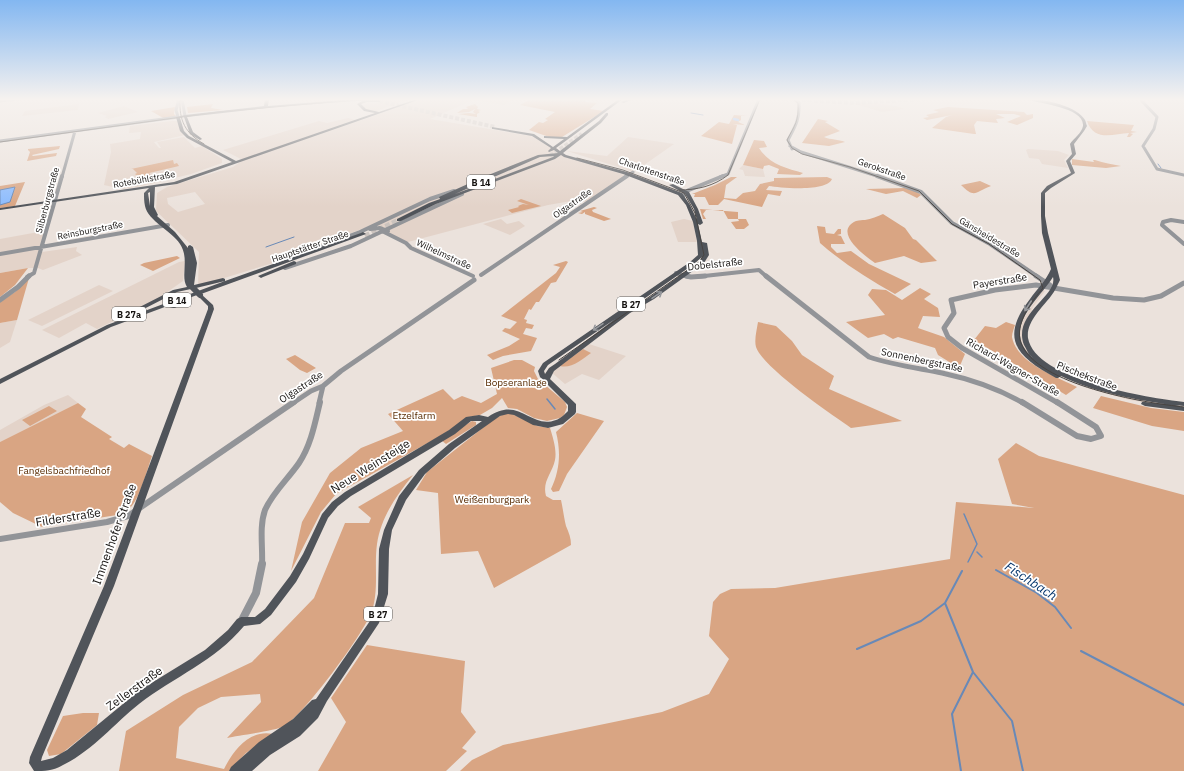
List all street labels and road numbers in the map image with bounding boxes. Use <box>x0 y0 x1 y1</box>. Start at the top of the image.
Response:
street label: Charlottenstraße <box>618 155 686 187</box>
street label: Gerokstraße <box>856 156 908 182</box>
street label: Silberburgstraße <box>33 166 61 234</box>
street label: Rotebühlstraße <box>112 168 176 190</box>
road number: B 14 <box>467 175 495 189</box>
street label: Olgastraße <box>551 186 593 220</box>
street label: Gänsheidestraße <box>957 214 1023 260</box>
street label: Reinsburgstraße <box>56 218 124 242</box>
street label: Hauptstätter Straße <box>270 228 350 264</box>
street label: Wilhelmstraße <box>415 236 473 272</box>
street label: Dobelstraße <box>687 255 744 273</box>
street label: Payerstraße <box>972 270 1028 292</box>
road number: B 14 <box>163 293 191 307</box>
road number: B 27 <box>617 297 645 311</box>
road number: B 27a <box>112 307 146 321</box>
street label: Richard-Wagner-Straße <box>964 335 1063 399</box>
street label: Sonnenbergstraße <box>880 345 964 375</box>
street label: Pischekstraße <box>1055 358 1120 394</box>
street label: Olgastraße <box>277 368 326 406</box>
street label: Neue Weinsteige <box>328 435 413 496</box>
street label: Immenhofer Straße <box>89 481 139 587</box>
street label: Filderstraße <box>34 504 102 530</box>
road number: B 27 <box>364 607 392 621</box>
street label: Zellerstraße <box>103 662 165 713</box>

